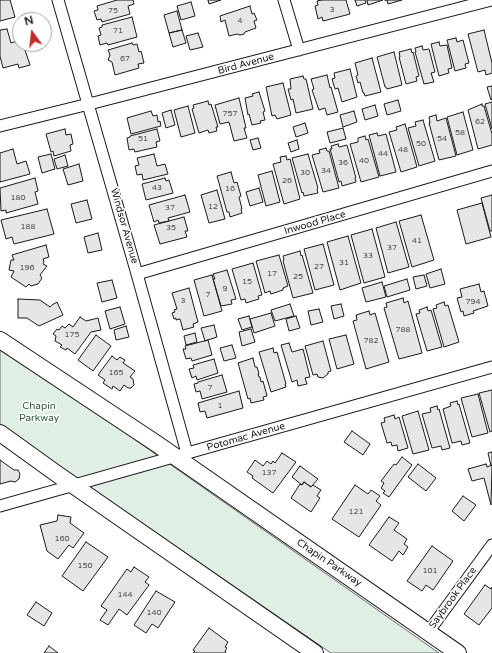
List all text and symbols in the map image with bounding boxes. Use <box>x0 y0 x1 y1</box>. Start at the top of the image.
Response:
house number: 3 <box>329 5 335 15</box>
house number: 75 <box>108 6 118 16</box>
north arrow <box>12 12 52 52</box>
text: N <box>23 13 35 28</box>
house number: 4 <box>237 16 243 26</box>
house number: 71 <box>113 26 123 36</box>
street label: Bird Avenue <box>217 51 275 77</box>
house number: 67 <box>120 54 130 64</box>
house number: 757 <box>222 109 238 119</box>
house number: 62 <box>475 117 485 127</box>
house number: 58 <box>455 128 465 138</box>
house number: 51 <box>138 134 148 144</box>
house number: 54 <box>437 134 447 144</box>
house number: 50 <box>416 139 426 149</box>
house number: 48 <box>398 145 408 155</box>
house number: 44 <box>378 149 388 159</box>
house number: 40 <box>359 156 369 166</box>
house number: 36 <box>338 158 348 168</box>
house number: 34 <box>321 166 331 176</box>
house number: 30 <box>300 168 310 178</box>
house number: 26 <box>282 176 292 186</box>
house number: 43 <box>152 183 162 193</box>
house number: 16 <box>225 184 235 194</box>
street label: Windsor Avenue <box>107 187 141 265</box>
house number: 180 <box>10 193 26 203</box>
house number: 12 <box>208 202 218 212</box>
house number: 37 <box>165 203 175 213</box>
street label: Inwood Place <box>283 208 347 238</box>
house number: 188 <box>20 222 36 232</box>
house number: 35 <box>166 223 176 233</box>
house number: 41 <box>412 236 422 246</box>
house number: 37 <box>387 243 397 253</box>
house number: 33 <box>363 251 373 261</box>
house number: 31 <box>339 258 349 268</box>
house number: 27 <box>314 262 324 272</box>
house number: 196 <box>19 263 35 273</box>
house number: 17 <box>267 269 277 279</box>
house number: 25 <box>293 272 303 282</box>
house number: 15 <box>242 277 252 287</box>
house number: 9 <box>222 284 228 294</box>
house number: 7 <box>205 290 211 300</box>
house number: 3 <box>180 296 186 306</box>
house number: 794 <box>465 297 481 307</box>
house number: 788 <box>395 325 411 335</box>
house number: 175 <box>64 330 80 340</box>
house number: 782 <box>363 336 379 346</box>
house number: 165 <box>108 368 124 378</box>
house number: 7 <box>207 383 213 393</box>
park label: Chapin Parkway <box>19 400 59 424</box>
house number: 1 <box>217 401 223 411</box>
street label: Potomac Avenue <box>205 420 287 454</box>
house number: 137 <box>261 468 277 478</box>
house number: 121 <box>348 507 364 517</box>
house number: 160 <box>54 534 70 544</box>
street label: Chapin Parkway <box>294 537 364 589</box>
house number: 150 <box>77 561 93 571</box>
street label: Saybrook Place <box>427 565 479 631</box>
house number: 101 <box>422 566 438 576</box>
house number: 144 <box>117 590 133 600</box>
house number: 140 <box>146 608 162 618</box>

